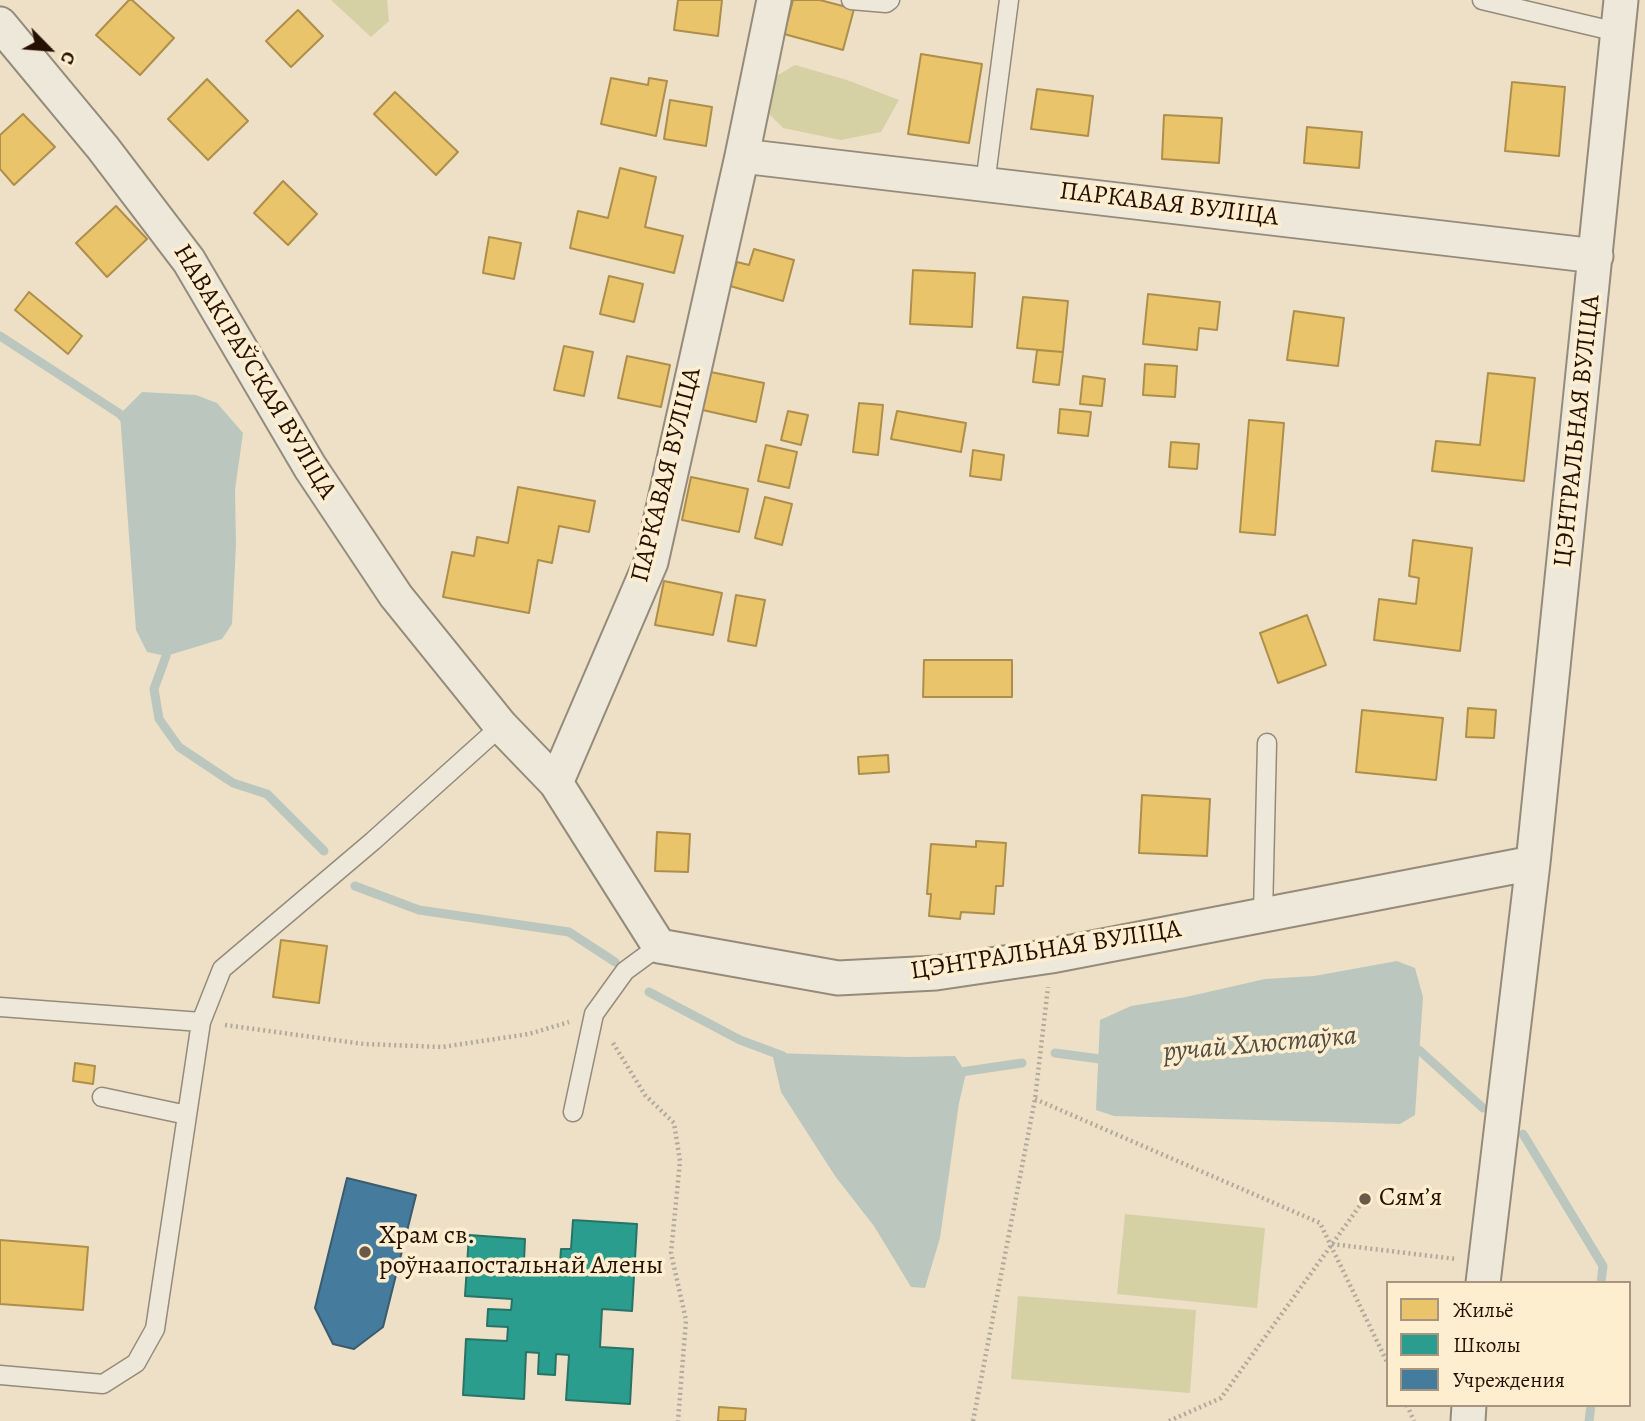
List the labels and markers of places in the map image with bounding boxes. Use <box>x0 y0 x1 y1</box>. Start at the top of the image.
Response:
place label: Сямʼя <box>1379 1183 1442 1215</box>
marker: Сямʼя <box>1357 1191 1373 1207</box>
place label: Храм св. роўнаапостальнай Алены <box>379 1221 663 1282</box>
marker: Храм св. роўнаапостальнай Алены <box>357 1244 373 1260</box>

